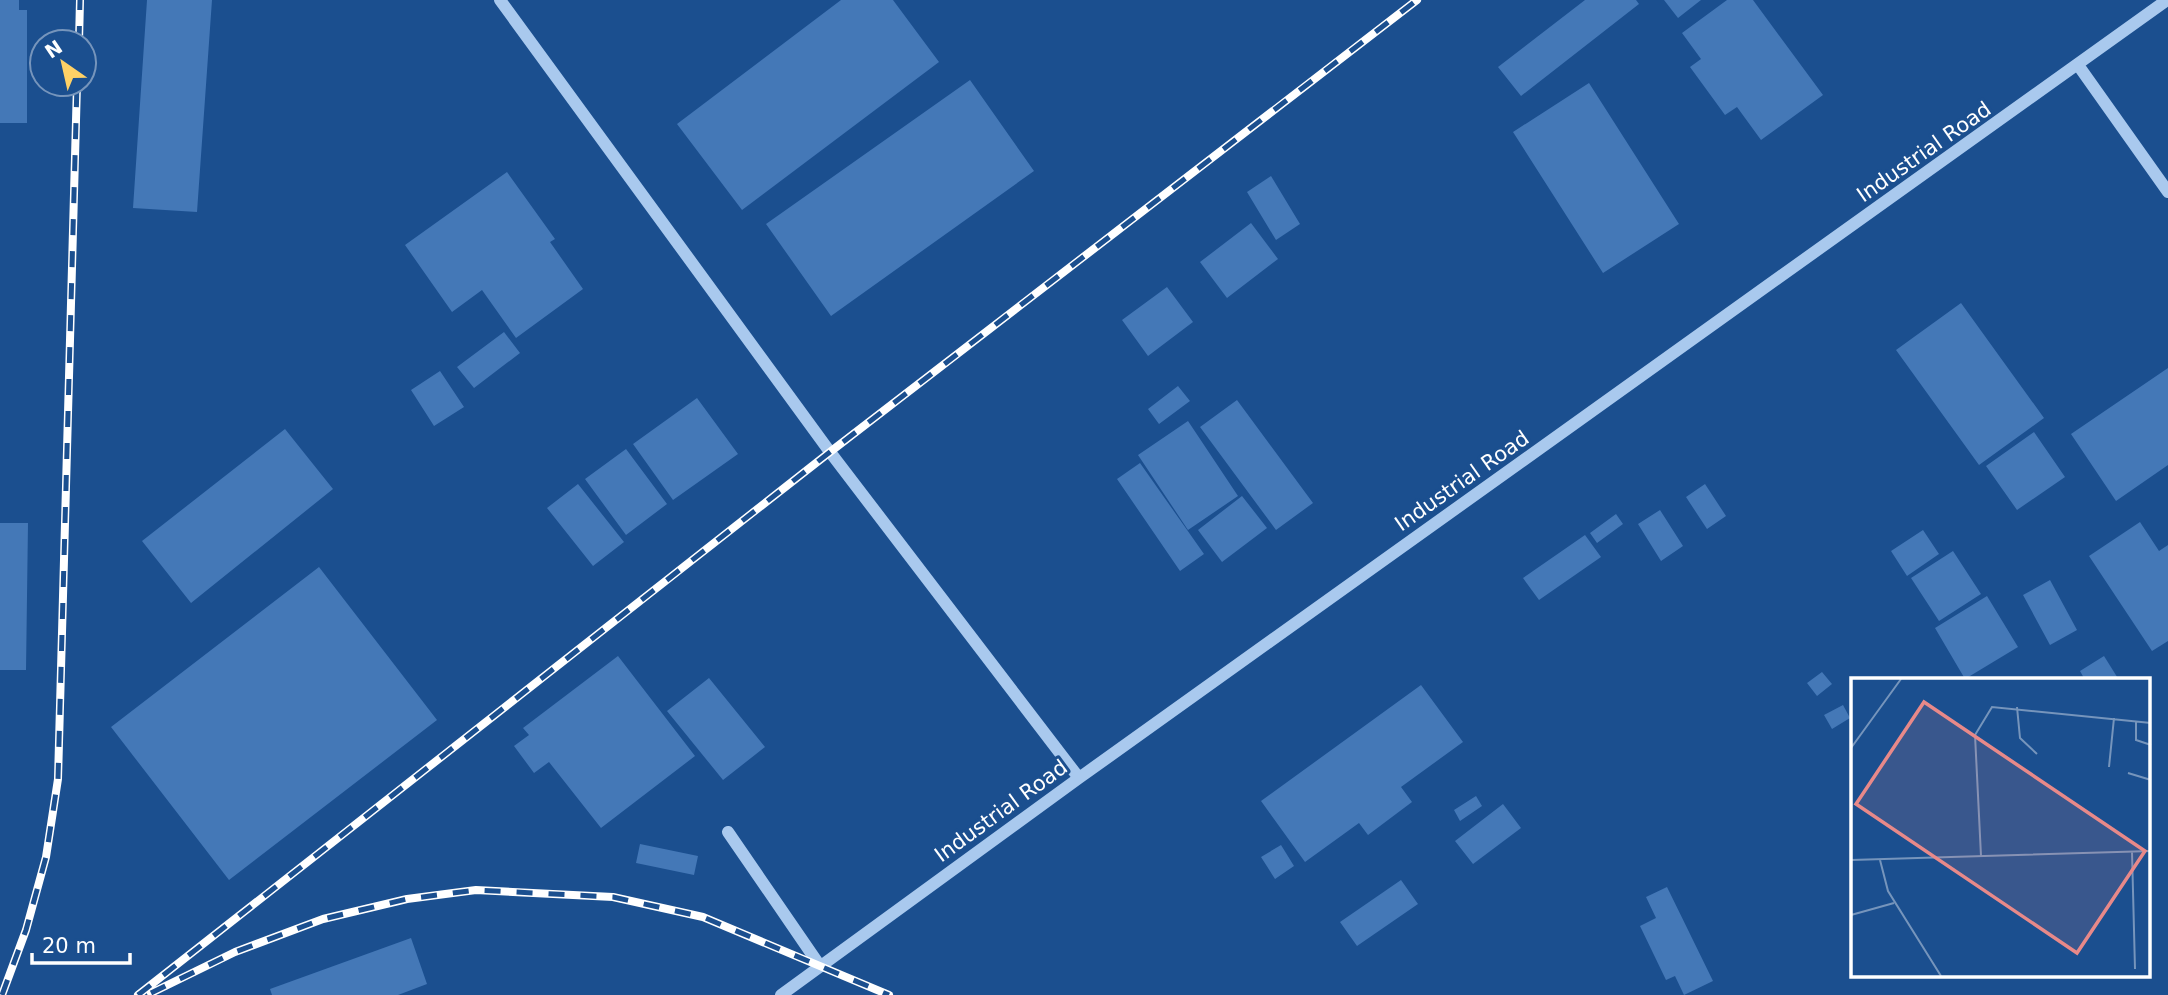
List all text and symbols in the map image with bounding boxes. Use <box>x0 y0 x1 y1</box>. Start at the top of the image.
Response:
north arrow <box>28 28 98 98</box>
text: N <box>41 35 66 62</box>
street label: Industrial Road <box>1852 97 1996 207</box>
street label: Industrial Road <box>1390 426 1534 536</box>
inset map <box>1851 678 2150 978</box>
street label: Industrial Road <box>930 755 1072 867</box>
scale bar <box>32 922 130 966</box>
text: 20 m <box>42 934 96 958</box>

